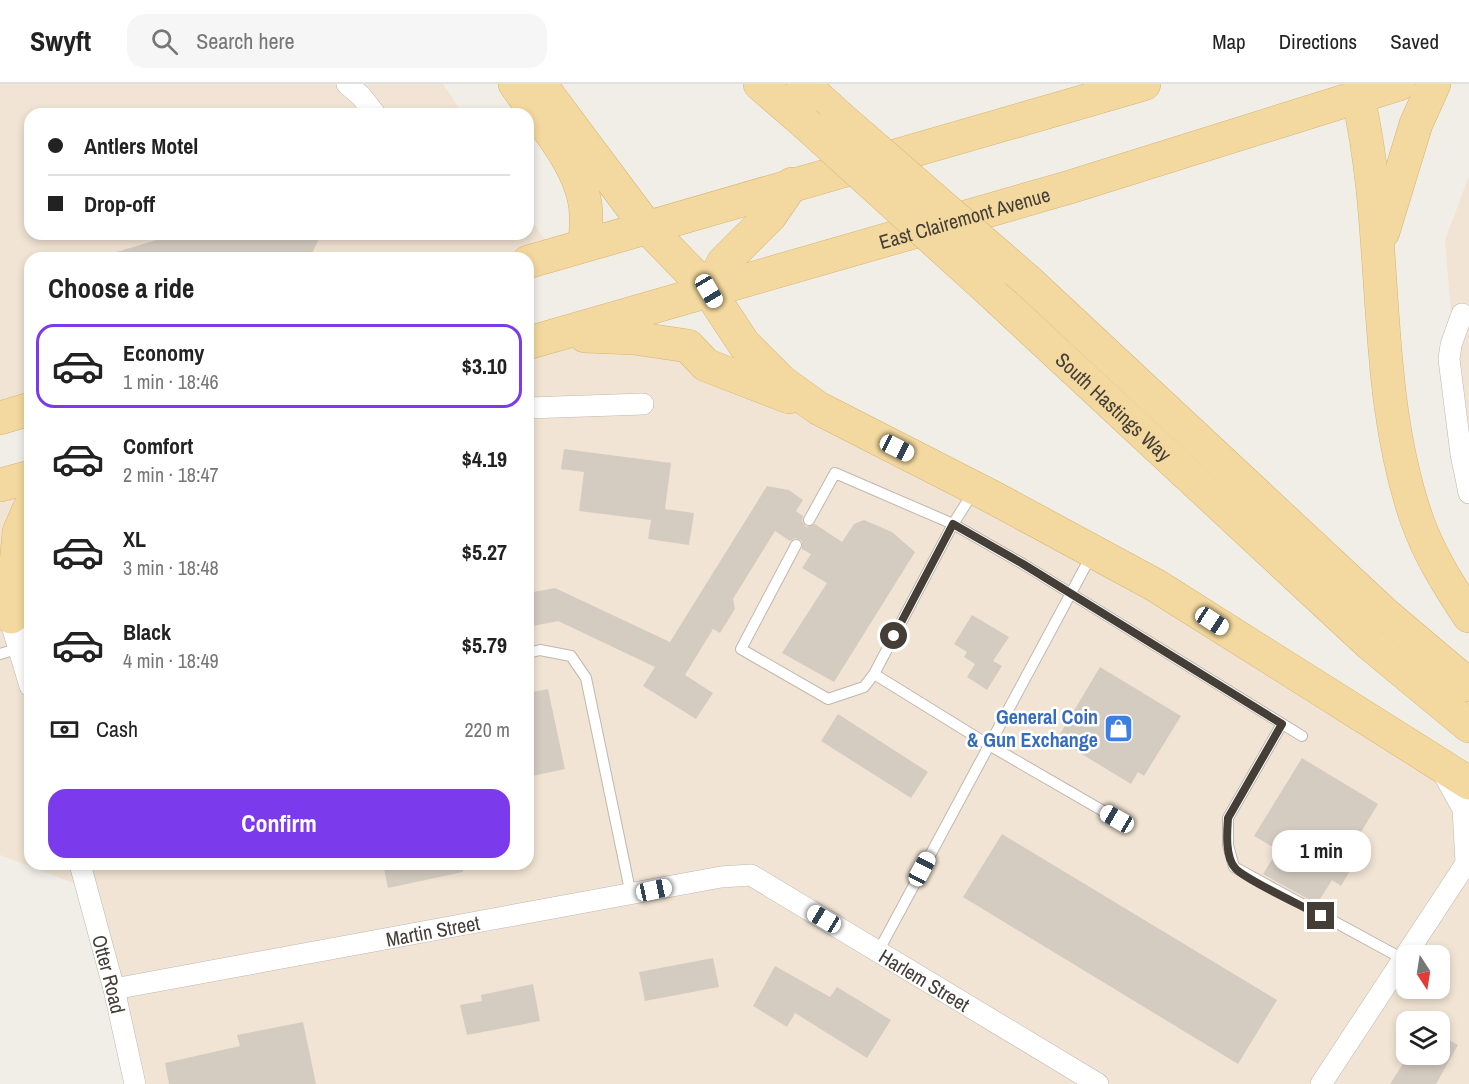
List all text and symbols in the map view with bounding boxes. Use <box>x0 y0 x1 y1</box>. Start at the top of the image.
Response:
search box <box>127 14 547 68</box>
text: Swyft <box>30 22 91 60</box>
icon: search <box>148 25 181 58</box>
text: Search here <box>196 26 295 56</box>
text: Map <box>1212 27 1246 56</box>
text: Directions <box>1279 27 1357 56</box>
text: Saved <box>1390 27 1439 56</box>
text: Antlers Motel <box>84 131 198 161</box>
street label: East Clairemont Avenue <box>876 180 1053 255</box>
text: Drop-off <box>84 189 155 219</box>
text: Choose a ride <box>48 270 194 306</box>
car <box>692 271 726 311</box>
text: Economy <box>123 338 204 368</box>
icon: car <box>51 339 105 393</box>
street label: South Hastings Way <box>1050 346 1178 467</box>
text: $3.10 <box>462 351 507 381</box>
text: 1 min · 18:46 <box>123 368 219 395</box>
text: Comfort <box>123 431 193 461</box>
icon: car <box>51 432 105 486</box>
car <box>877 432 917 464</box>
text: $4.19 <box>462 444 507 474</box>
text: 2 min · 18:47 <box>123 461 219 488</box>
text: XL <box>123 524 146 554</box>
icon: car <box>51 525 105 579</box>
text: $5.27 <box>462 537 507 567</box>
text: 3 min · 18:48 <box>123 554 219 581</box>
car <box>1192 604 1232 638</box>
text: Black <box>123 617 171 647</box>
icon: car <box>51 618 105 672</box>
route start <box>880 622 907 649</box>
text: $5.79 <box>462 630 507 660</box>
text: 4 min · 18:49 <box>123 647 219 674</box>
place label: General Coin & Gun Exchange <box>967 703 1098 753</box>
shop icon: General Coin & Gun Exchange <box>1103 712 1135 744</box>
icon: cash <box>48 713 81 746</box>
text: Cash <box>96 714 138 744</box>
text: 220 m <box>464 716 510 743</box>
button: Confirm <box>48 789 510 858</box>
car <box>1097 802 1137 836</box>
callout: 1 min <box>1272 829 1370 871</box>
text: 1 min <box>1300 837 1343 864</box>
car <box>906 849 938 889</box>
car <box>635 877 673 903</box>
car <box>804 902 844 936</box>
route end <box>1307 902 1334 929</box>
street label: Martin Street <box>384 908 482 952</box>
street label: Otter Road <box>86 932 132 1016</box>
street label: Harlem Street <box>874 942 975 1017</box>
north arrow <box>1396 945 1450 999</box>
map controls <box>1396 945 1450 1065</box>
button: layers <box>1396 1011 1450 1065</box>

